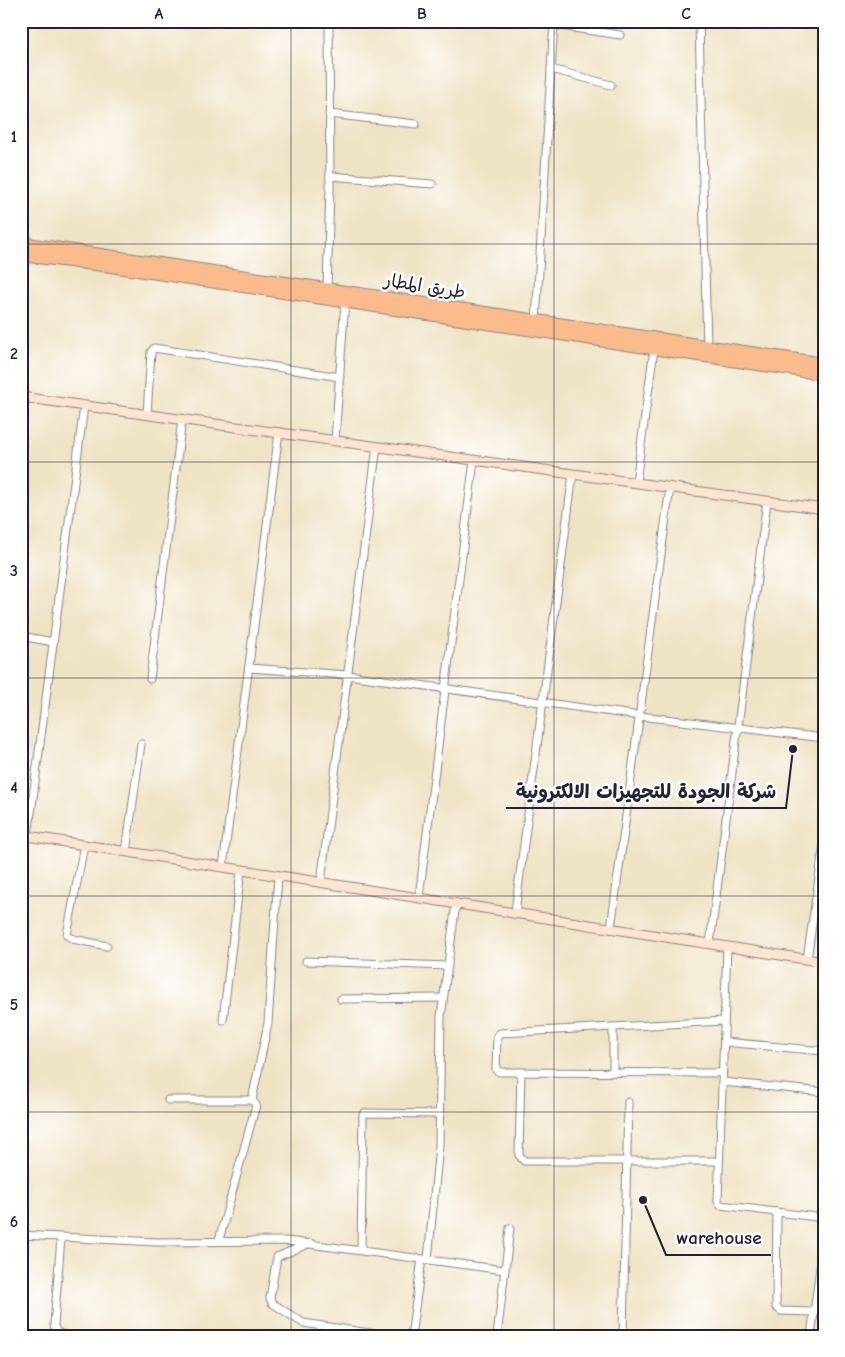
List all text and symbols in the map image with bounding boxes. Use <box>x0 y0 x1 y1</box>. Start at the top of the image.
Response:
text: A <box>155 5 164 23</box>
text: B <box>417 5 427 23</box>
text: C <box>681 5 691 23</box>
text: 1 <box>11 128 17 146</box>
street label: طريق المطار <box>381 269 467 303</box>
text: 2 <box>10 345 18 363</box>
text: 3 <box>10 562 18 580</box>
callout: شركة الجودة للتجهيزات الالكترونية <box>506 774 786 808</box>
text: 4 <box>10 779 18 797</box>
text: شركة الجودة للتجهيزات الالكترونية <box>516 781 776 804</box>
text: 5 <box>10 996 18 1014</box>
text: 6 <box>10 1213 18 1231</box>
callout: warehouse <box>666 1221 771 1255</box>
text: warehouse <box>677 1227 761 1249</box>

